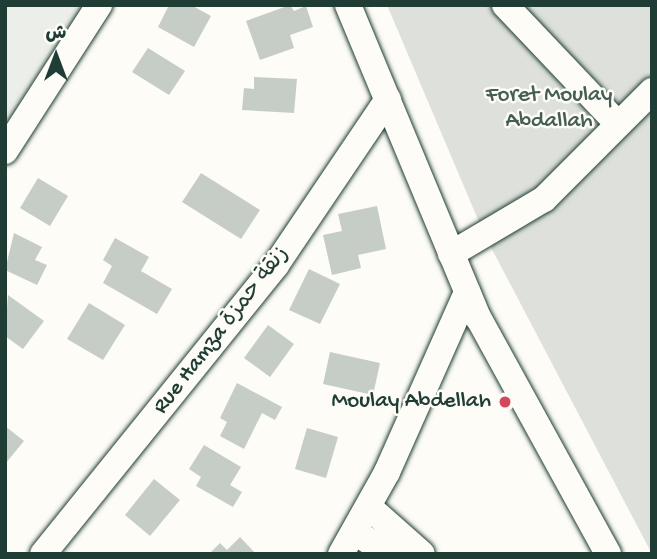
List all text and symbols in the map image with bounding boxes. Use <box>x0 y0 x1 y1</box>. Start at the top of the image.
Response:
north arrow <box>21 21 91 91</box>
text: ش <box>46 23 66 46</box>
park label: Foret Moulay Abdallah <box>486 82 612 136</box>
street label: Rue Hamza زنقة حمزة <box>148 242 296 420</box>
place label: Moulay Abdellah <box>331 388 491 416</box>
marker: Moulay Abdellah <box>497 394 513 410</box>

